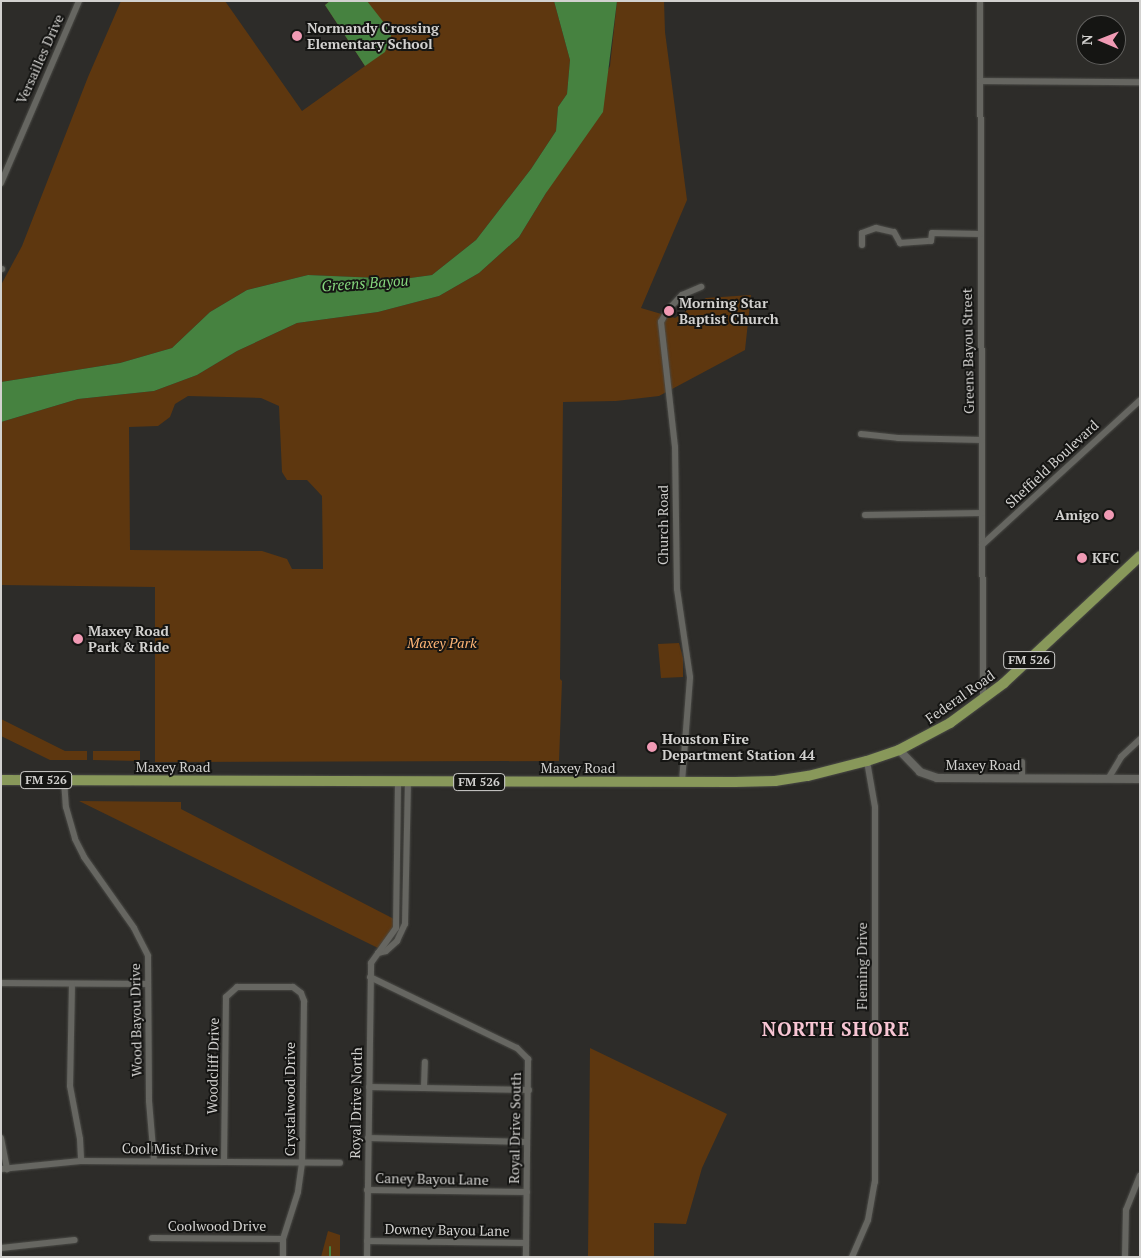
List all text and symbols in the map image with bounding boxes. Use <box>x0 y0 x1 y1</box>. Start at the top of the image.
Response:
street label: Versailles Drive <box>13 12 67 106</box>
north arrow <box>1076 15 1126 65</box>
place label: Normandy Crossing Elementary School <box>307 20 439 52</box>
marker: Normandy Crossing Elementary School <box>291 30 303 42</box>
text: N <box>1077 34 1096 45</box>
water label: Greens Bayou <box>321 271 409 295</box>
street label: Greens Bayou Street <box>959 288 977 414</box>
place label: Morning Star Baptist Church <box>679 295 779 328</box>
marker: Morning Star Baptist Church <box>663 305 675 317</box>
street label: Sheffield Boulevard <box>1002 417 1102 511</box>
street label: Church Road <box>655 485 671 565</box>
place label: Amigo <box>1055 507 1099 523</box>
marker: Amigo <box>1103 509 1115 521</box>
place label: KFC <box>1092 550 1119 566</box>
marker: KFC <box>1076 552 1088 564</box>
place label: Maxey Road Park & Ride <box>88 623 169 656</box>
marker: Maxey Road Park & Ride <box>72 633 84 645</box>
park label: Maxey Park <box>407 635 477 651</box>
road number: FM 526 <box>1003 650 1055 670</box>
street label: Federal Road <box>922 667 998 727</box>
place label: Houston Fire Department Station 44 <box>662 731 815 764</box>
marker: Houston Fire Department Station 44 <box>646 741 658 753</box>
street label: Maxey Road <box>946 757 1020 773</box>
street label: Maxey Road <box>136 759 210 775</box>
street label: Maxey Road <box>541 760 615 776</box>
road number: FM 526 <box>20 770 72 790</box>
road number: FM 526 <box>453 772 505 792</box>
street label: Fleming Drive <box>854 922 870 1010</box>
street label: Wood Bayou Drive <box>127 963 145 1077</box>
street label: Woodcliff Drive <box>204 1017 222 1115</box>
district label: NORTH SHORE <box>760 1018 912 1040</box>
street label: Crystalwood Drive <box>282 1042 298 1156</box>
street label: Royal Drive North <box>347 1047 365 1159</box>
street label: Royal Drive South <box>506 1072 524 1184</box>
street label: Cool Mist Drive <box>122 1140 218 1158</box>
street label: Caney Bayou Lane <box>375 1170 489 1188</box>
street label: Coolwood Drive <box>168 1218 266 1234</box>
street label: Downey Bayou Lane <box>384 1221 510 1239</box>

